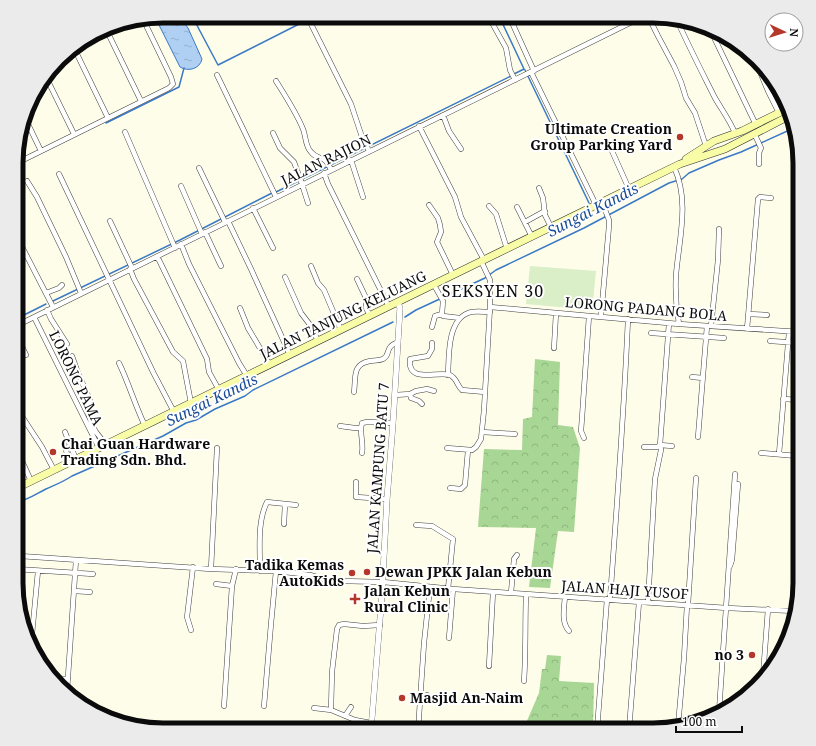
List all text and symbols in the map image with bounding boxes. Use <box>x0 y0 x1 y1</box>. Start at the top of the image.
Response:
north arrow <box>764 12 804 52</box>
text: N <box>787 28 802 38</box>
place label: Ultimate Creation Group Parking Yard <box>530 119 672 154</box>
street label: JALAN RAJION <box>277 129 374 190</box>
marker: Ultimate Creation Group Parking Yard <box>675 132 685 142</box>
water label: Sungai Kandis <box>543 177 642 241</box>
street label: JALAN TANJUNG KELUANG <box>255 266 429 364</box>
district label: SEKSYEN 30 <box>442 280 544 302</box>
street label: LORONG PADANG BOLA <box>564 292 728 325</box>
street label: LORONG PAMA <box>45 327 108 429</box>
water label: Sungai Kandis <box>162 368 261 430</box>
street label: JALAN KAMPUNG BATU 7 <box>362 382 393 555</box>
place label: Chai Guan Hardware Trading Sdn. Bhd. <box>61 434 210 469</box>
marker: Chai Guan Hardware Trading Sdn. Bhd. <box>48 447 58 457</box>
place label: Tadika Kemas AutoKids <box>245 555 344 590</box>
place label: Dewan JPKK Jalan Kebun <box>375 562 552 581</box>
marker: Dewan JPKK Jalan Kebun <box>362 567 372 577</box>
marker: Tadika Kemas AutoKids <box>347 568 357 578</box>
street label: JALAN HAJI YUSOF <box>560 576 689 603</box>
place label: Jalan Kebun Rural Clinic <box>363 581 450 616</box>
marker: Jalan Kebun Rural Clinic <box>349 593 361 605</box>
place label: no 3 <box>715 645 744 664</box>
marker: no 3 <box>747 650 757 660</box>
place label: Masjid An-Naim <box>410 688 524 707</box>
marker: Masjid An-Naim <box>397 693 407 703</box>
scale bar <box>676 708 742 734</box>
text: 100 m <box>682 713 717 730</box>

